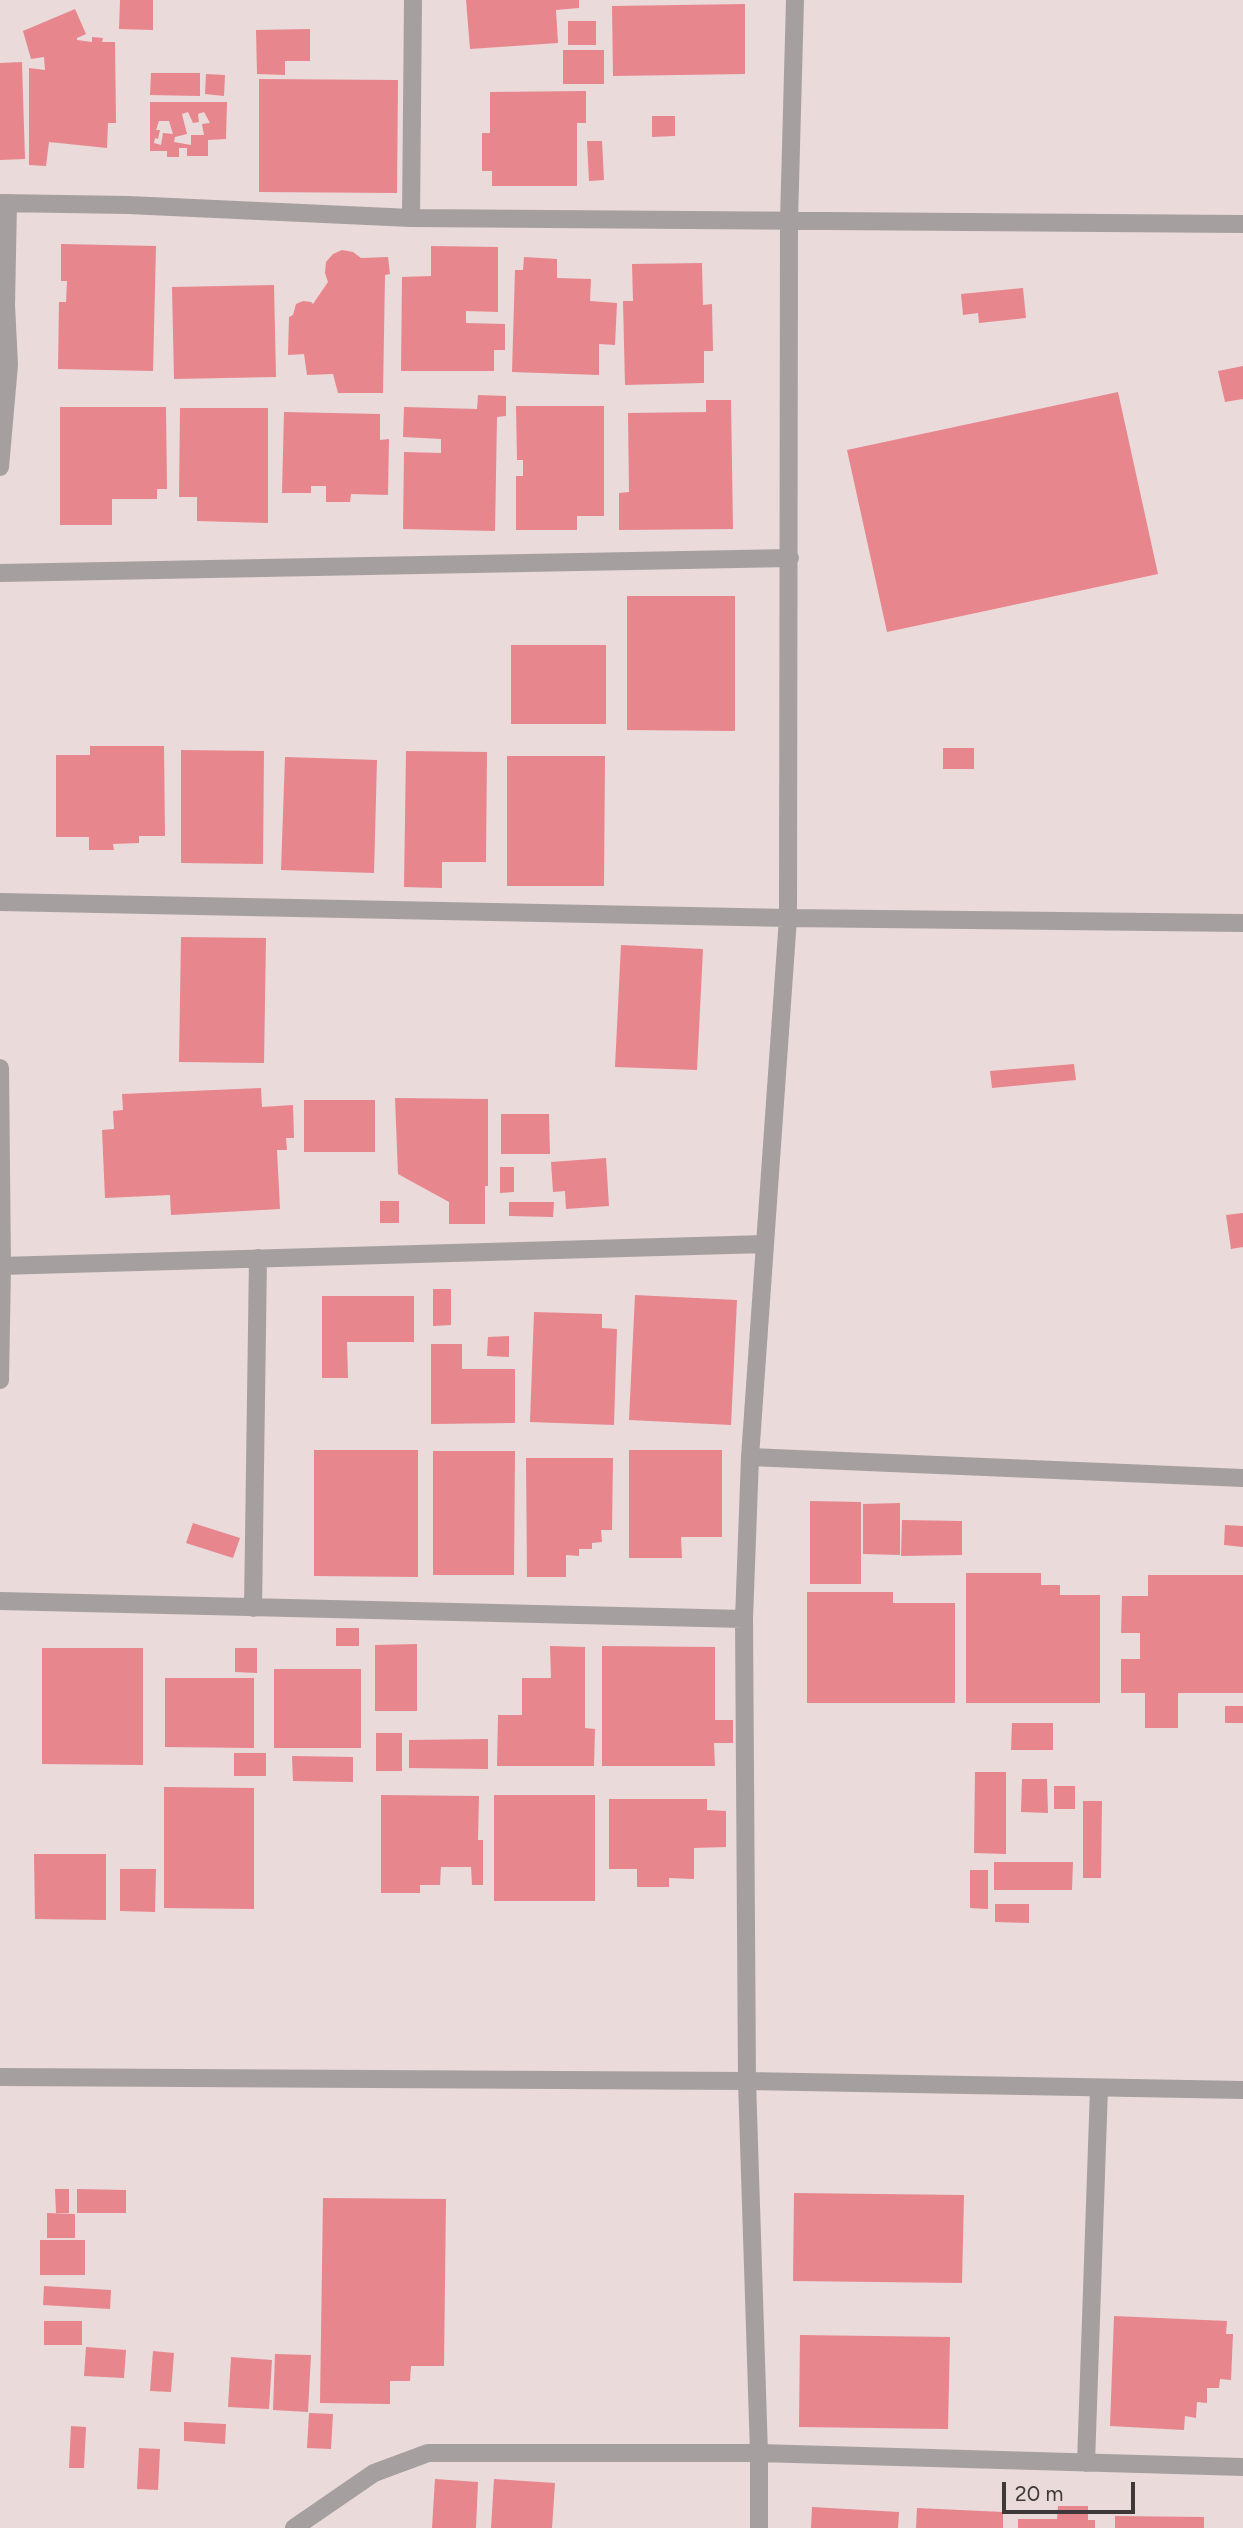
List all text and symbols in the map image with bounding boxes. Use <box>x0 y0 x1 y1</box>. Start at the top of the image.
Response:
scale bar <box>1005 2468 1138 2512</box>
text: 20 m <box>1015 2481 1063 2506</box>

